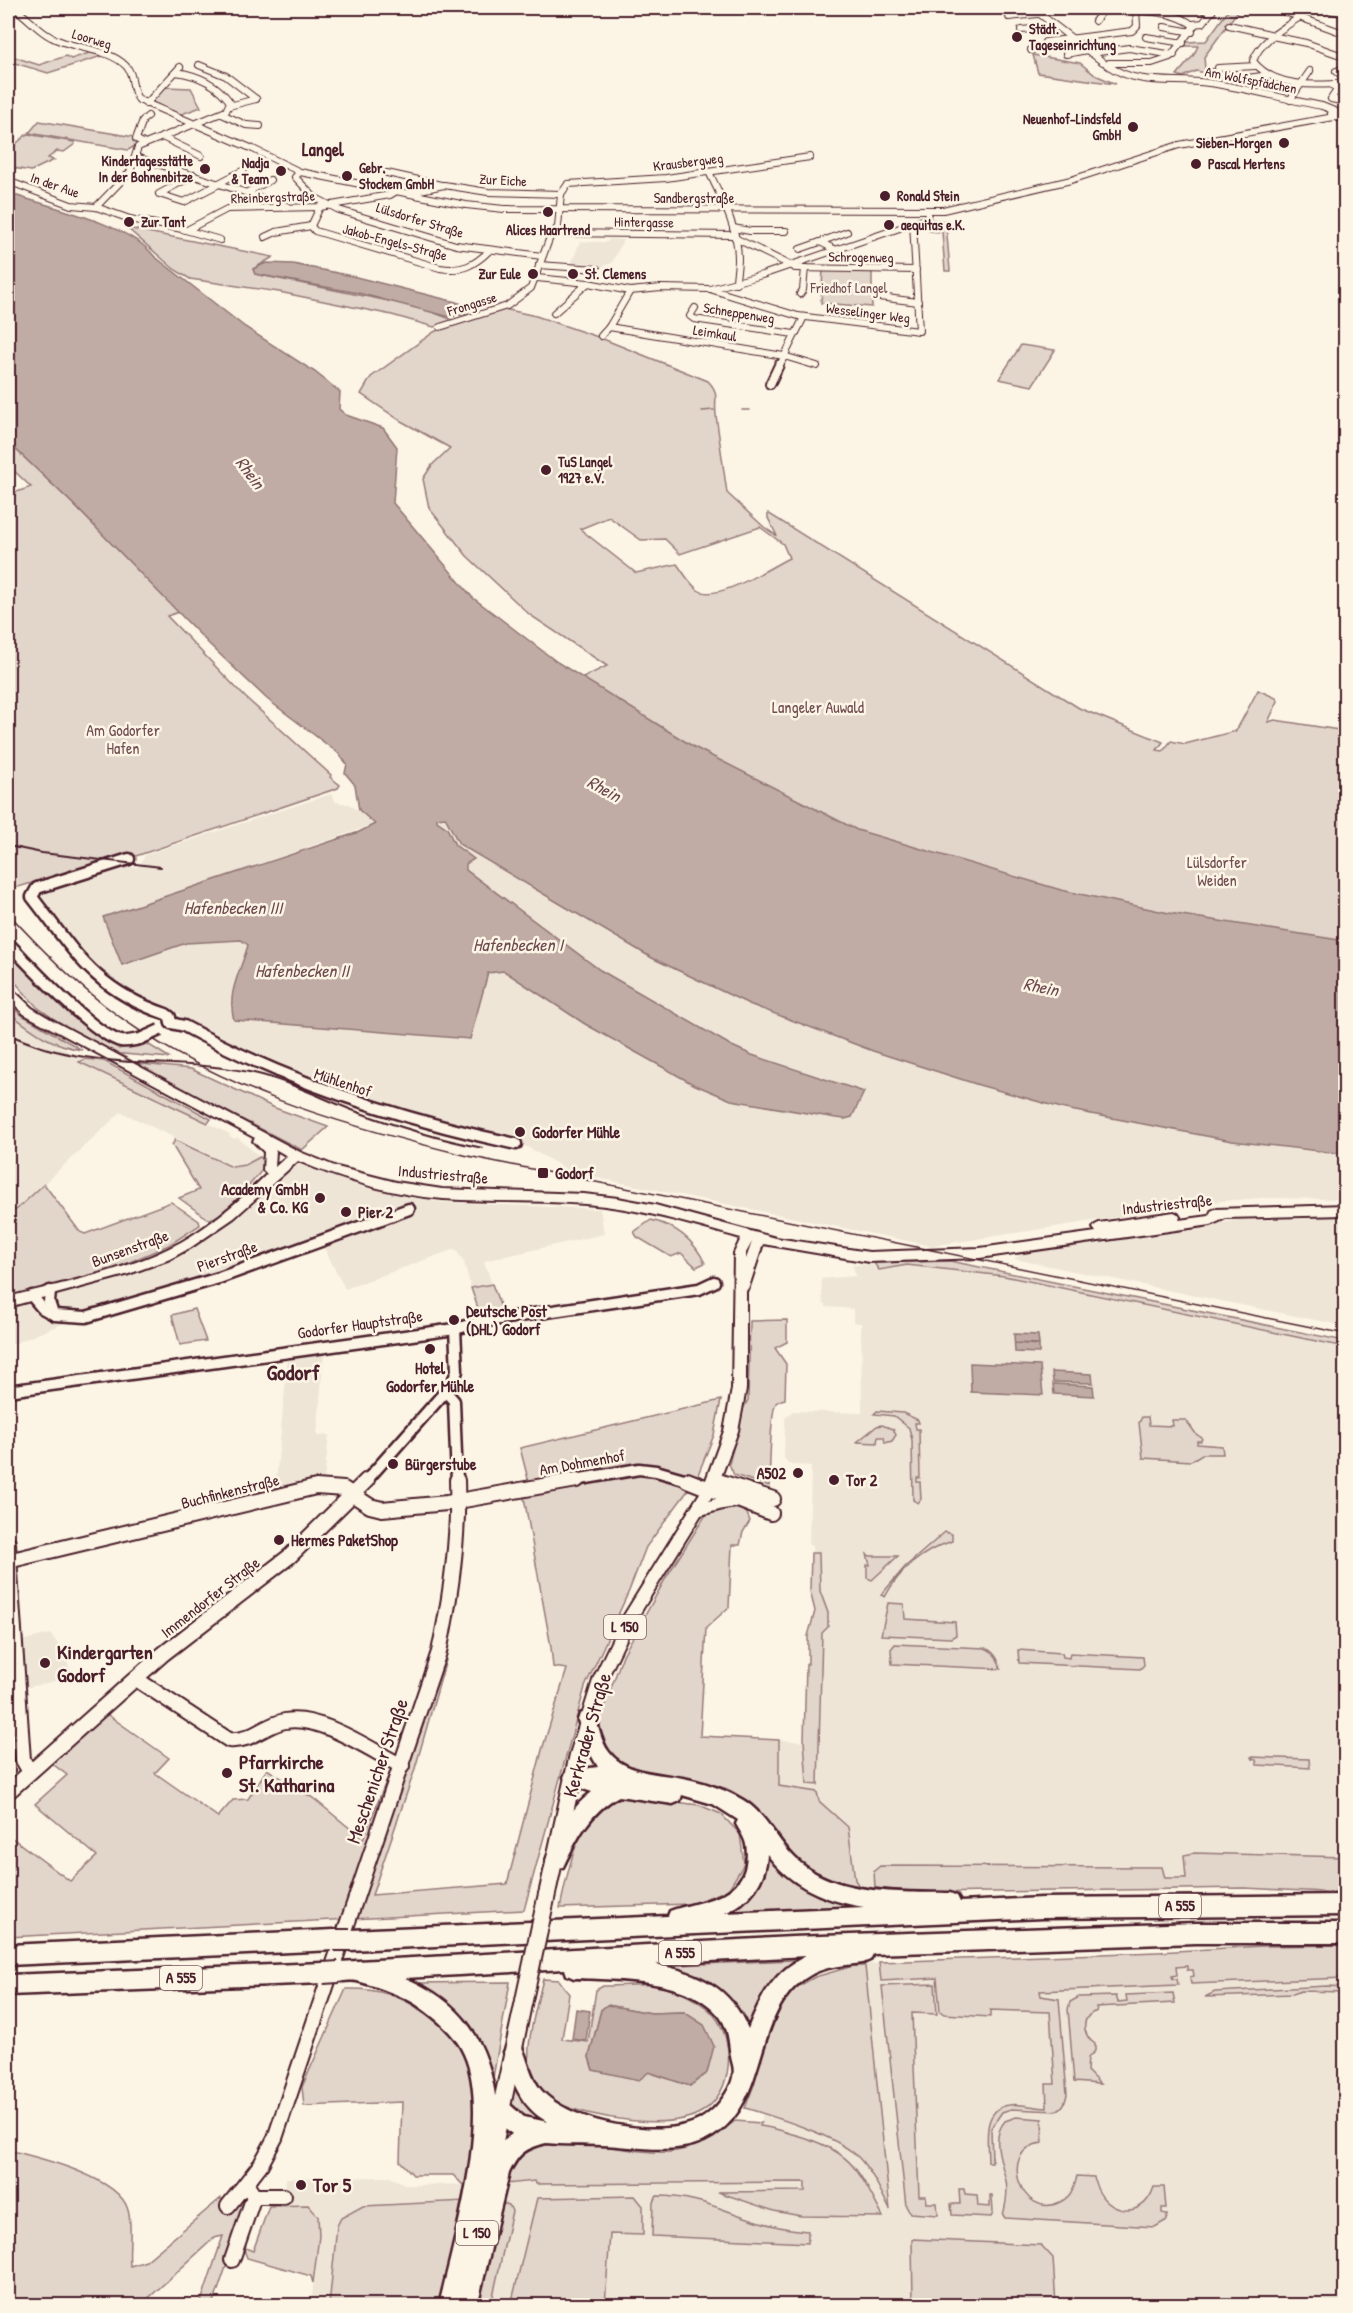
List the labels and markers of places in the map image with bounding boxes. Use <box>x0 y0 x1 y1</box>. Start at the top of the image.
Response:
place label: Städt. Tageseinrichtung <box>1028 19 1116 56</box>
marker: Städt. Tageseinrichtung <box>1010 30 1024 44</box>
place label: Neuenhof-Lindsfeld GmbH <box>1023 109 1122 144</box>
marker: Neuenhof-Lindsfeld GmbH <box>1126 120 1140 134</box>
place label: Sieben-Morgen <box>1196 133 1272 154</box>
marker: Sieben-Morgen <box>1277 136 1291 150</box>
place label: Kindertagesstätte In der Bohnenbitze <box>98 151 193 186</box>
place label: Nadja & Team <box>231 153 269 188</box>
place label: Pascal Mertens <box>1208 154 1285 173</box>
marker: Pascal Mertens <box>1189 157 1203 171</box>
place label: Gebr. Stockem GmbH <box>359 158 434 193</box>
marker: Kindertagesstätte In der Bohnenbitze <box>198 162 212 176</box>
marker: Nadja & Team <box>274 164 288 178</box>
marker: Gebr. Stockem GmbH <box>340 169 354 183</box>
place label: Ronald Stein <box>897 186 960 205</box>
marker: Ronald Stein <box>878 189 892 203</box>
marker: Alices Haartrend <box>541 205 555 219</box>
place label: Zur Tant <box>141 212 187 231</box>
marker: Zur Tant <box>122 215 136 229</box>
place label: aequitas e.K. <box>901 215 965 236</box>
marker: aequitas e.K. <box>882 218 896 232</box>
place label: Alices Haartrend <box>506 220 590 239</box>
place label: Zur Eule <box>479 264 521 283</box>
place label: St. Clemens <box>585 264 647 283</box>
marker: Zur Eule <box>526 267 540 281</box>
marker: St. Clemens <box>566 267 580 281</box>
place label: TuS Langel 1927 e.V. <box>557 452 613 487</box>
marker: TuS Langel 1927 e.V. <box>539 463 553 477</box>
place label: Godorfer Mühle <box>532 1121 621 1143</box>
marker: Godorfer Mühle <box>513 1125 527 1139</box>
place label: Godorf <box>555 1162 594 1184</box>
marker: Godorf <box>536 1166 550 1180</box>
place label: Academy GmbH & Co. KG <box>221 1178 309 1218</box>
marker: Academy GmbH & Co. KG <box>313 1191 327 1205</box>
place label: Pier 2 <box>358 1201 393 1223</box>
marker: Pier 2 <box>339 1205 353 1219</box>
place label: Deutsche Post (DHL) Godorf <box>466 1300 547 1340</box>
marker: Deutsche Post (DHL) Godorf <box>447 1313 461 1327</box>
marker: Hotel Godorfer Mühle <box>423 1342 437 1356</box>
place label: Hotel Godorfer Mühle <box>386 1357 475 1397</box>
place label: Bürgerstube <box>405 1453 477 1476</box>
marker: Bürgerstube <box>386 1457 400 1471</box>
place label: A502 <box>757 1462 787 1484</box>
marker: A502 <box>791 1466 805 1480</box>
place label: Tor 2 <box>845 1469 878 1491</box>
marker: Tor 2 <box>827 1473 841 1487</box>
place label: Hermes PaketShop <box>291 1529 398 1552</box>
marker: Hermes PaketShop <box>272 1533 286 1547</box>
place label: Kindergarten Godorf <box>57 1638 153 1688</box>
marker: Kindergarten Godorf <box>38 1656 52 1670</box>
place label: Pfarrkirche St. Katharina <box>239 1748 335 1798</box>
marker: Pfarrkirche St. Katharina <box>220 1766 234 1780</box>
place label: Tor 5 <box>312 2171 352 2198</box>
marker: Tor 5 <box>294 2178 308 2192</box>

